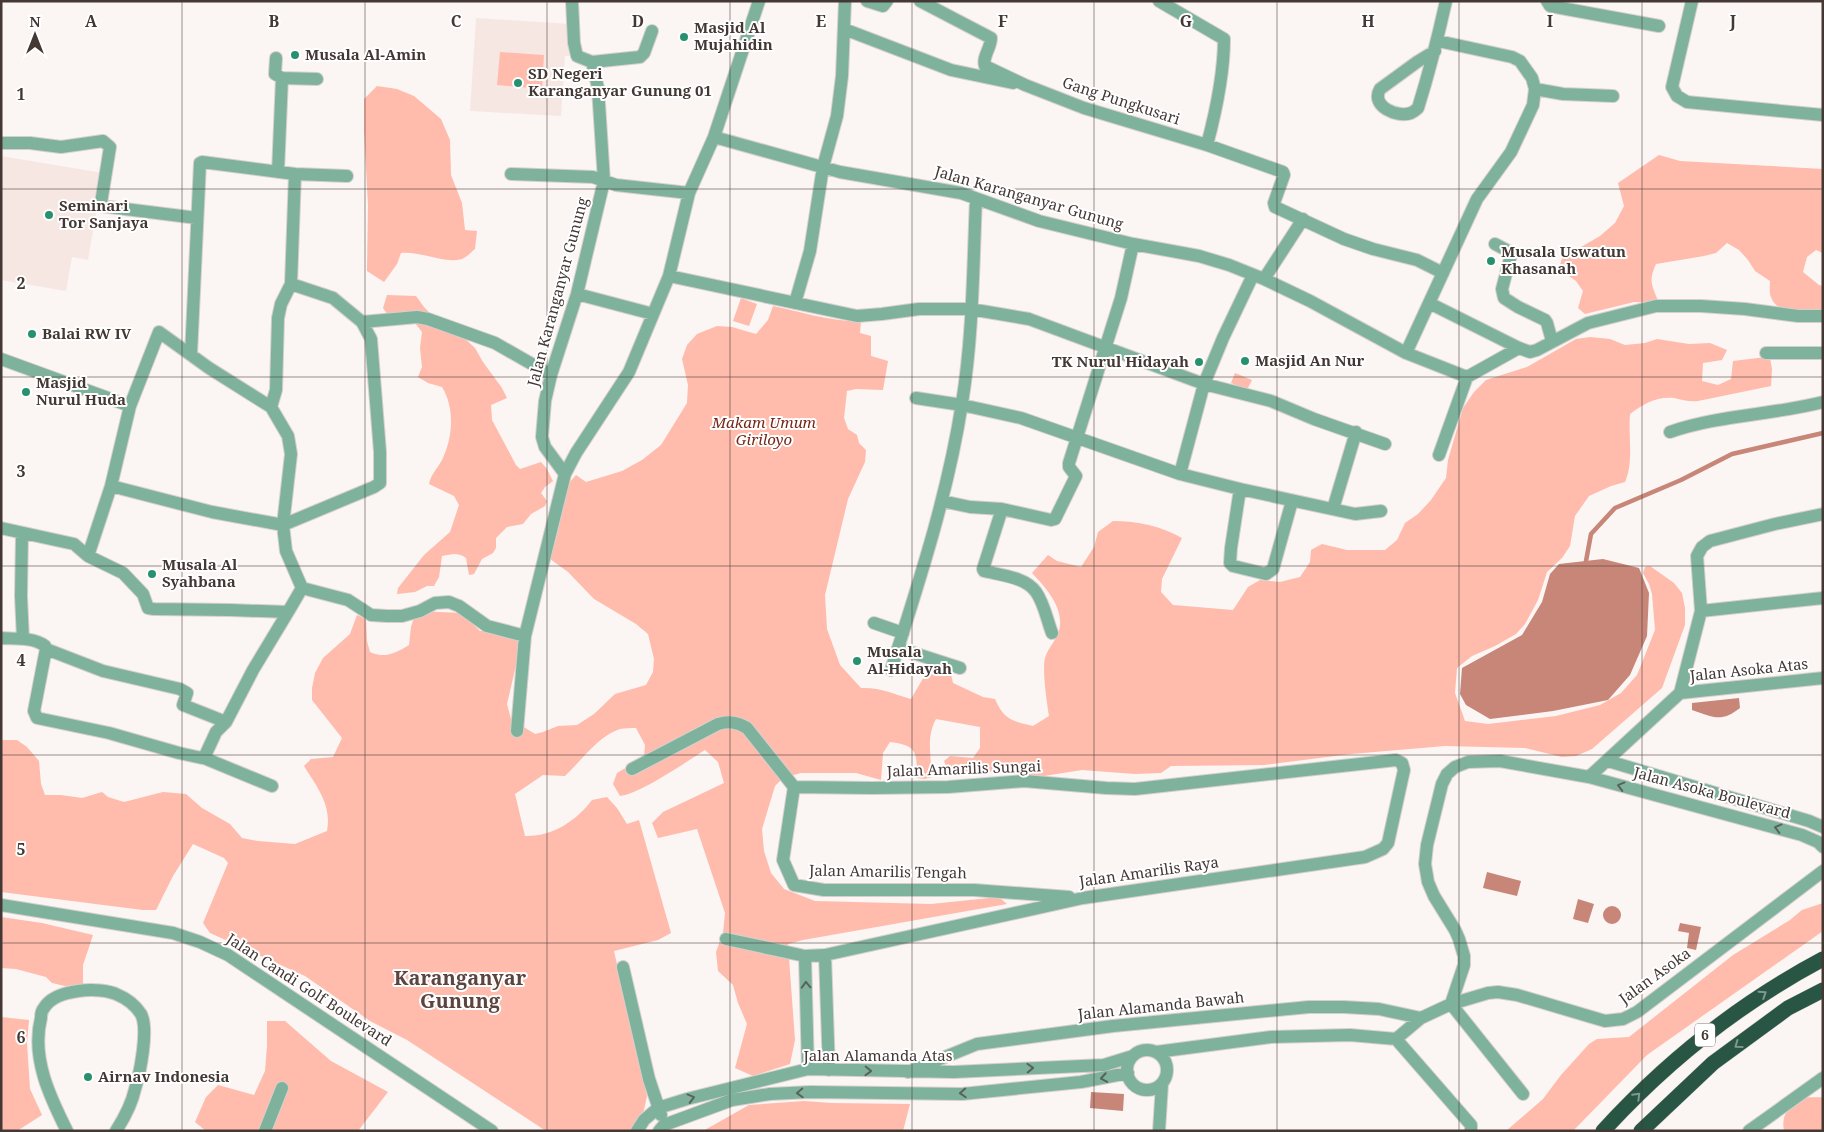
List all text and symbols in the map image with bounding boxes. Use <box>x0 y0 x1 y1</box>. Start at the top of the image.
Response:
north arrow <box>10 10 60 60</box>
text: A <box>85 10 98 32</box>
text: B <box>269 10 280 32</box>
text: C <box>451 10 462 32</box>
text: D <box>632 10 644 32</box>
text: E <box>816 10 826 32</box>
text: F <box>998 10 1008 32</box>
text: G <box>1180 10 1192 32</box>
text: H <box>1361 10 1375 32</box>
text: I <box>1547 10 1553 32</box>
text: J <box>1729 10 1737 32</box>
text: N <box>29 12 41 31</box>
place label: Masjid Al Mujahidin <box>694 17 773 54</box>
marker: Masjid Al Mujahidin <box>678 31 690 43</box>
place label: Musala Al-Amin <box>305 44 426 64</box>
marker: Musala Al-Amin <box>289 49 301 61</box>
place label: SD Negeri Karanganyar Gunung 01 <box>528 63 712 100</box>
street label: Gang Pungkusari <box>1060 72 1183 129</box>
marker: SD Negeri Karanganyar Gunung 01 <box>512 77 524 89</box>
text: 1 <box>16 83 26 105</box>
street label: Jalan Karanganyar Gunung <box>932 160 1126 234</box>
place label: Seminari Tor Sanjaya <box>59 195 148 232</box>
street label: Jalan Karanganyar Gunung <box>522 195 592 390</box>
marker: Seminari Tor Sanjaya <box>43 209 55 221</box>
place label: Musala Uswatun Khasanah <box>1501 241 1626 278</box>
marker: Musala Uswatun Khasanah <box>1485 255 1497 267</box>
text: 2 <box>16 272 26 294</box>
place label: Balai RW IV <box>42 323 132 343</box>
marker: Balai RW IV <box>26 328 38 340</box>
place label: Masjid An Nur <box>1255 350 1365 370</box>
place label: TK Nurul Hidayah <box>1052 351 1189 371</box>
marker: Masjid An Nur <box>1239 355 1251 367</box>
marker: TK Nurul Hidayah <box>1193 356 1205 368</box>
place label: Masjid Nurul Huda <box>36 372 126 409</box>
marker: Masjid Nurul Huda <box>20 386 32 398</box>
park label: Makam Umum Giriloyo <box>711 412 817 449</box>
text: 3 <box>16 460 26 482</box>
place label: Musala Al Syahbana <box>162 554 238 591</box>
marker: Musala Al Syahbana <box>146 568 158 580</box>
place label: Musala Al-Hidayah <box>867 641 952 678</box>
text: 4 <box>16 649 26 671</box>
street label: Jalan Asoka Atas <box>1688 653 1809 685</box>
marker: Musala Al-Hidayah <box>851 655 863 667</box>
street label: Jalan Amarilis Sungai <box>885 755 1042 781</box>
street label: Jalan Asoka Boulevard <box>1631 761 1793 823</box>
one-way arrow <box>1617 781 1626 792</box>
one-way arrow <box>1775 824 1783 834</box>
text: 5 <box>16 838 26 860</box>
street label: Jalan Amarilis Raya <box>1077 851 1220 891</box>
street label: Jalan Amarilis Tengah <box>808 860 968 882</box>
street label: Jalan Candi Golf Boulevard <box>222 928 396 1050</box>
street label: Jalan Asoka <box>1614 943 1694 1008</box>
district label: Karanganyar Gunung <box>394 964 527 1014</box>
one-way arrow <box>800 981 811 989</box>
street label: Jalan Alamanda Bawah <box>1076 986 1246 1024</box>
one-way arrow <box>1757 991 1767 1000</box>
road number: 6 <box>1695 1024 1715 1046</box>
text: 6 <box>16 1026 26 1048</box>
one-way arrow <box>1734 1039 1744 1048</box>
street label: Jalan Alamanda Atas <box>802 1045 953 1065</box>
one-way arrow <box>1027 1063 1035 1074</box>
one-way arrow <box>864 1065 872 1076</box>
place label: Airnav Indonesia <box>98 1066 229 1086</box>
marker: Airnav Indonesia <box>82 1071 94 1083</box>
one-way arrow <box>1100 1072 1109 1082</box>
one-way arrow <box>796 1087 804 1098</box>
one-way arrow <box>959 1088 967 1099</box>
one-way arrow <box>687 1093 696 1104</box>
one-way arrow <box>1631 1093 1640 1102</box>

